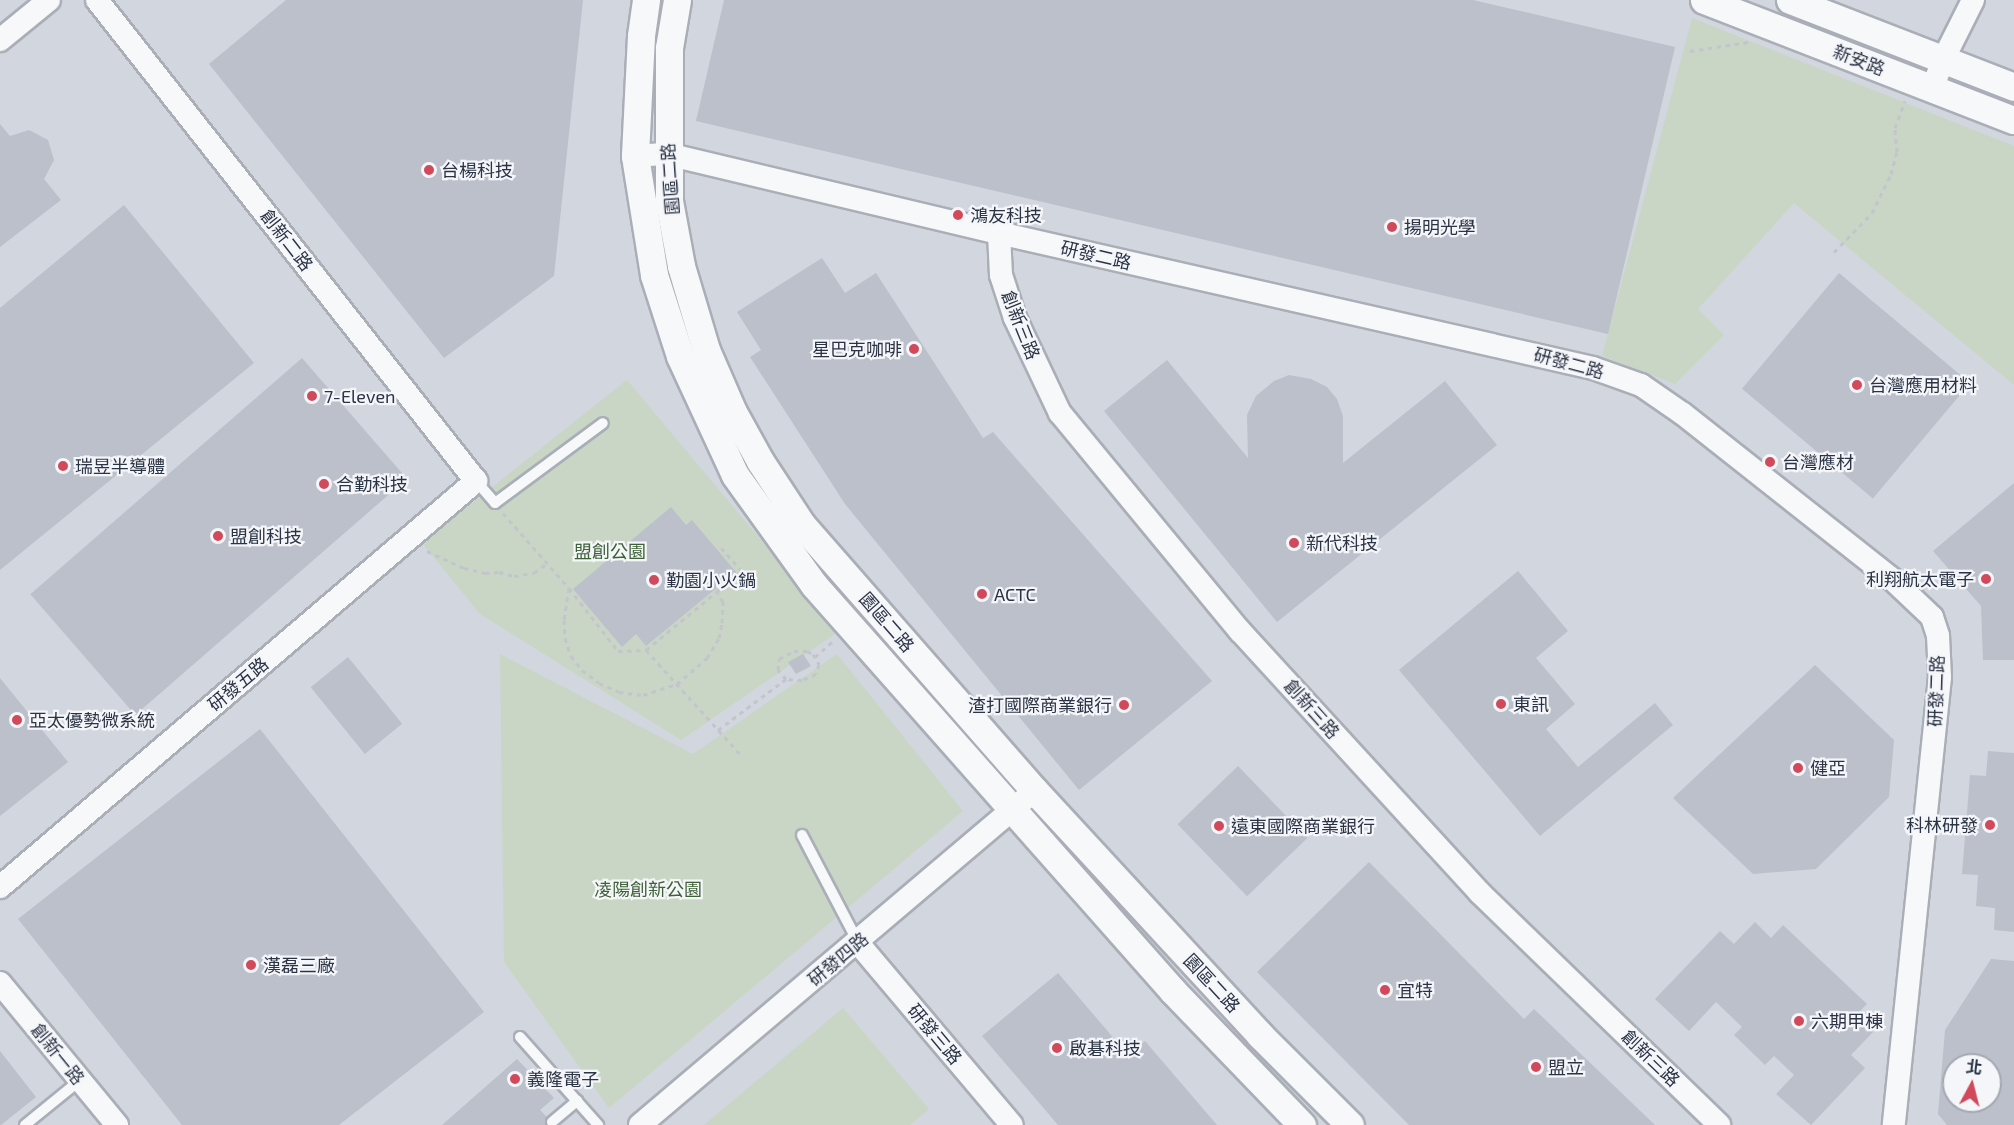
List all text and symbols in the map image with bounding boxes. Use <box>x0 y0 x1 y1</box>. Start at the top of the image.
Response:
street label: 新安路 <box>1830 40 1888 80</box>
street label: 園區二路 <box>657 142 683 216</box>
place label: 台楊科技 <box>441 159 513 181</box>
marker: 台楊科技 <box>422 163 436 177</box>
place label: 鴻友科技 <box>970 204 1042 226</box>
street label: 創新二路 <box>256 205 318 275</box>
marker: 鴻友科技 <box>951 208 965 222</box>
place label: 揚明光學 <box>1404 216 1476 238</box>
marker: 揚明光學 <box>1385 220 1399 234</box>
street label: 研發二路 <box>1058 236 1134 274</box>
street label: 創新三路 <box>998 288 1044 362</box>
place label: 星巴克咖啡 <box>812 338 902 360</box>
marker: 星巴克咖啡 <box>907 342 921 356</box>
street label: 研發二路 <box>1531 343 1607 383</box>
place label: 台灣應用材料 <box>1869 374 1977 396</box>
marker: 台灣應用材料 <box>1850 378 1864 392</box>
place label: 7-Eleven <box>324 385 396 407</box>
marker: 7-Eleven <box>305 389 319 403</box>
place label: 台灣應材 <box>1782 451 1854 473</box>
place label: 瑞昱半導體 <box>75 455 165 477</box>
marker: 台灣應材 <box>1763 455 1777 469</box>
marker: 瑞昱半導體 <box>56 459 70 473</box>
place label: 合勤科技 <box>336 473 408 495</box>
marker: 合勤科技 <box>317 477 331 491</box>
place label: 盟創科技 <box>230 525 302 547</box>
marker: 盟創科技 <box>211 529 225 543</box>
place label: 新代科技 <box>1306 532 1378 554</box>
marker: 新代科技 <box>1287 536 1301 550</box>
park label: 盟創公園 <box>574 540 646 562</box>
place label: 利翔航太電子 <box>1866 568 1974 590</box>
place label: 勤園小火鍋 <box>666 569 756 591</box>
marker: 利翔航太電子 <box>1979 572 1993 586</box>
marker: 勤園小火鍋 <box>647 573 661 587</box>
place label: ACTC <box>994 583 1036 605</box>
marker: ACTC <box>975 587 989 601</box>
street label: 園區二路 <box>855 588 919 656</box>
street label: 研發五路 <box>203 653 273 715</box>
street label: 研發二路 <box>1924 655 1948 727</box>
street label: 創新三路 <box>1280 675 1344 743</box>
place label: 東訊 <box>1513 693 1549 715</box>
place label: 渣打國際商業銀行 <box>968 694 1112 716</box>
marker: 東訊 <box>1494 697 1508 711</box>
marker: 渣打國際商業銀行 <box>1117 698 1131 712</box>
place label: 亞太優勢微系統 <box>29 709 155 731</box>
marker: 亞太優勢微系統 <box>10 713 24 727</box>
place label: 健亞 <box>1810 757 1846 779</box>
marker: 健亞 <box>1791 761 1805 775</box>
place label: 科林研發 <box>1906 814 1978 836</box>
place label: 遠東國際商業銀行 <box>1231 815 1375 837</box>
marker: 科林研發 <box>1983 818 1997 832</box>
marker: 遠東國際商業銀行 <box>1212 819 1226 833</box>
park label: 凌陽創新公園 <box>594 878 702 900</box>
street label: 研發四路 <box>803 928 873 990</box>
street label: 園區二路 <box>1180 949 1244 1017</box>
place label: 漢磊三廠 <box>263 954 335 976</box>
marker: 漢磊三廠 <box>244 958 258 972</box>
place label: 宜特 <box>1397 979 1433 1001</box>
marker: 宜特 <box>1378 983 1392 997</box>
street label: 研發三路 <box>904 999 966 1069</box>
place label: 六期甲棟 <box>1811 1010 1883 1032</box>
marker: 六期甲棟 <box>1792 1014 1806 1028</box>
street label: 創新一路 <box>27 1019 89 1089</box>
street label: 創新三路 <box>1618 1025 1684 1091</box>
place label: 啟碁科技 <box>1069 1037 1141 1059</box>
marker: 啟碁科技 <box>1050 1041 1064 1055</box>
north arrow <box>1942 1053 2002 1113</box>
place label: 盟立 <box>1548 1056 1584 1078</box>
text: 北 <box>1965 1056 1983 1077</box>
marker: 盟立 <box>1529 1060 1543 1074</box>
place label: 義隆電子 <box>527 1068 599 1090</box>
marker: 義隆電子 <box>508 1072 522 1086</box>

